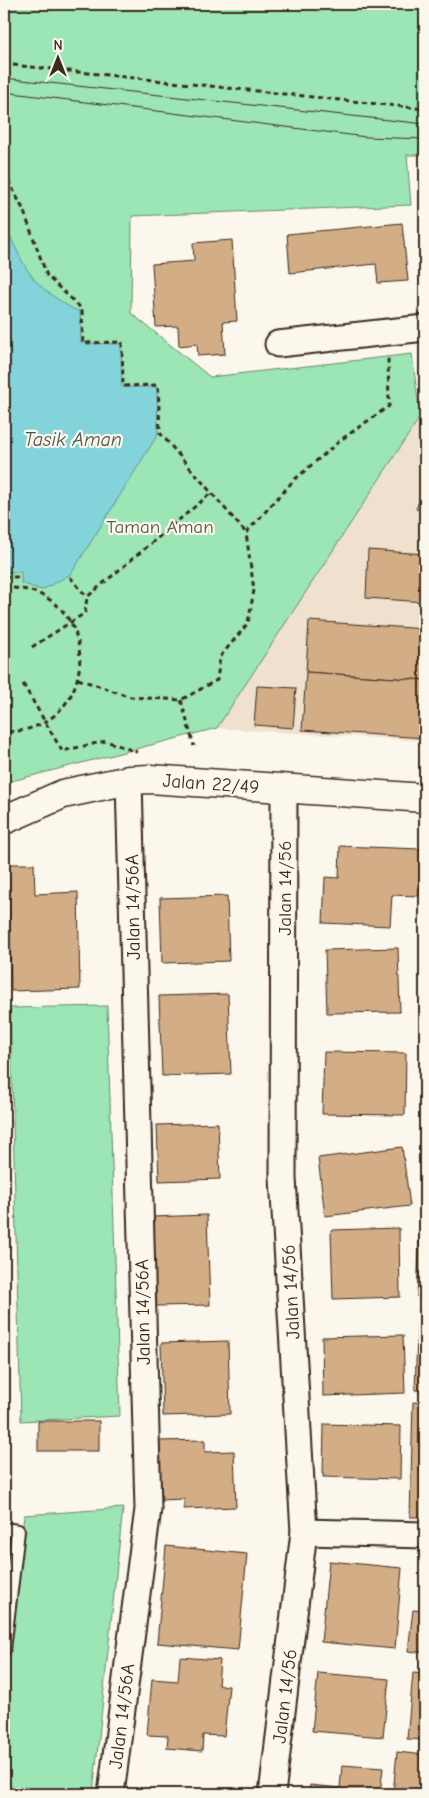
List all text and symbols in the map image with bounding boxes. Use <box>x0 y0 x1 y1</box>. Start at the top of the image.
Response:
north arrow <box>32 32 82 82</box>
text: N <box>53 37 63 54</box>
water label: Tasik Aman <box>24 428 122 451</box>
park label: Taman Aman <box>106 516 214 538</box>
street label: Jalan 22/49 <box>162 770 260 798</box>
street label: Jalan 14/56 <box>274 841 296 935</box>
street label: Jalan 14/56A <box>121 854 145 960</box>
street label: Jalan 14/56 <box>278 1244 304 1340</box>
street label: Jalan 14/56A <box>131 1259 155 1365</box>
street label: Jalan 14/56 <box>268 1648 302 1745</box>
street label: Jalan 14/56A <box>105 1662 139 1770</box>

